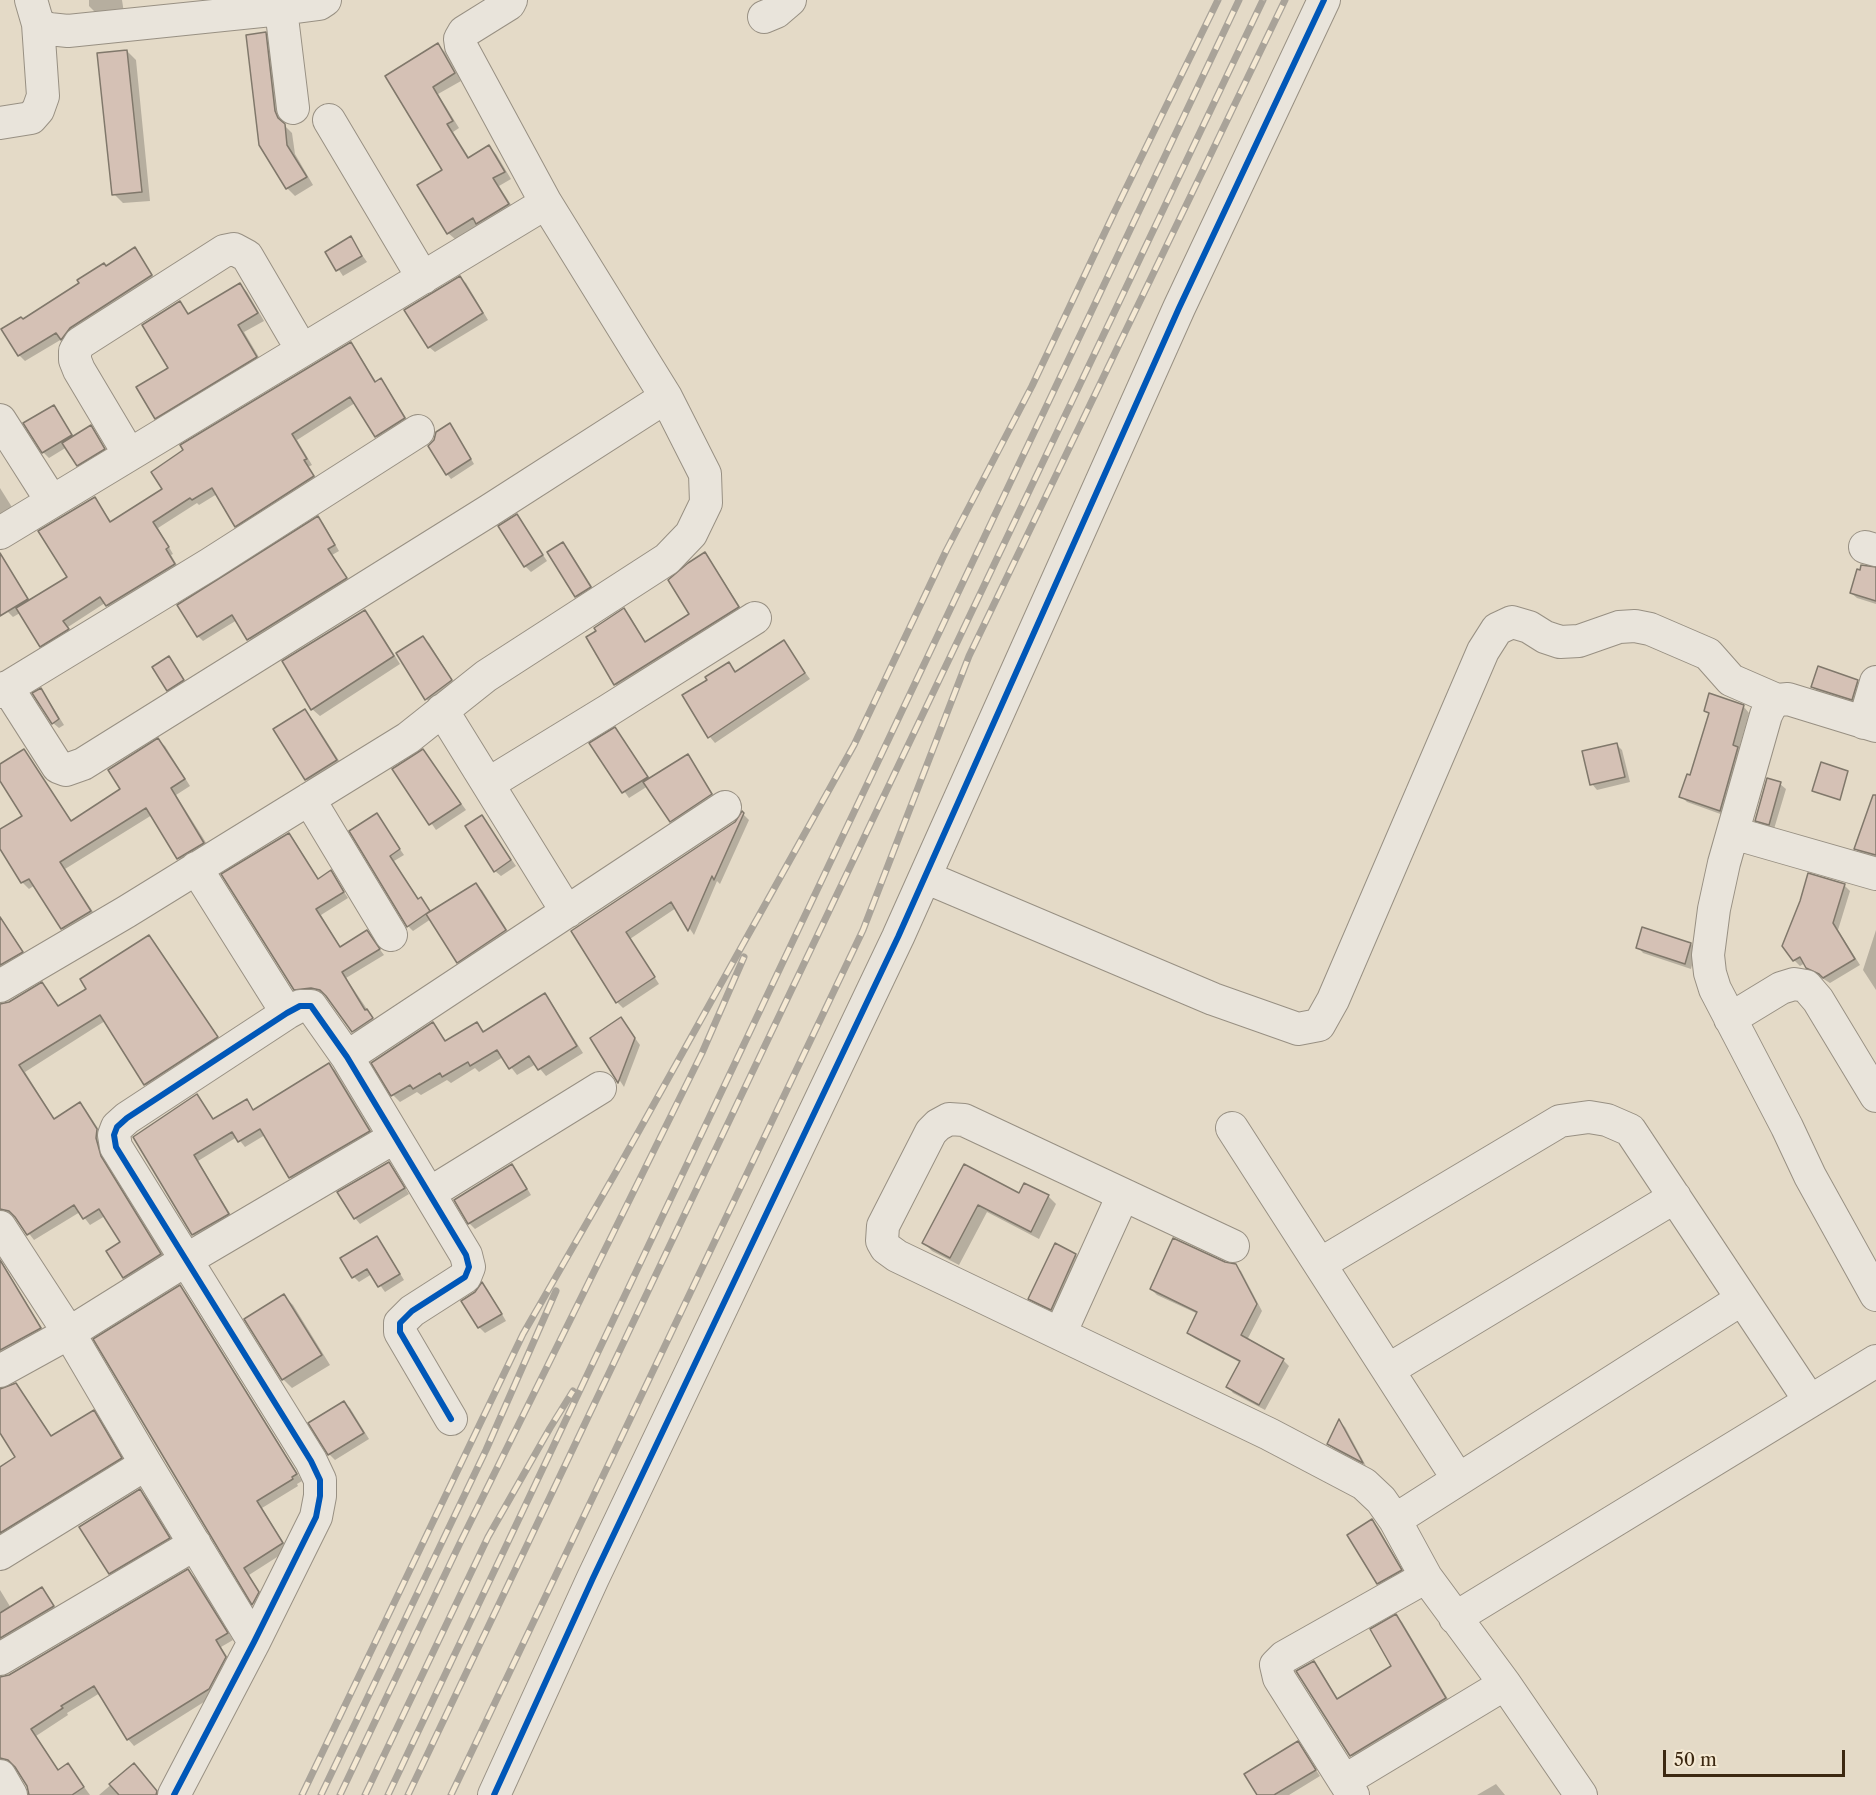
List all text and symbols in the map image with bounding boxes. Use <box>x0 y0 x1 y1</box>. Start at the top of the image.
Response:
scale bar <box>1666 1738 1848 1776</box>
text: 50 m <box>1674 1749 1717 1771</box>

